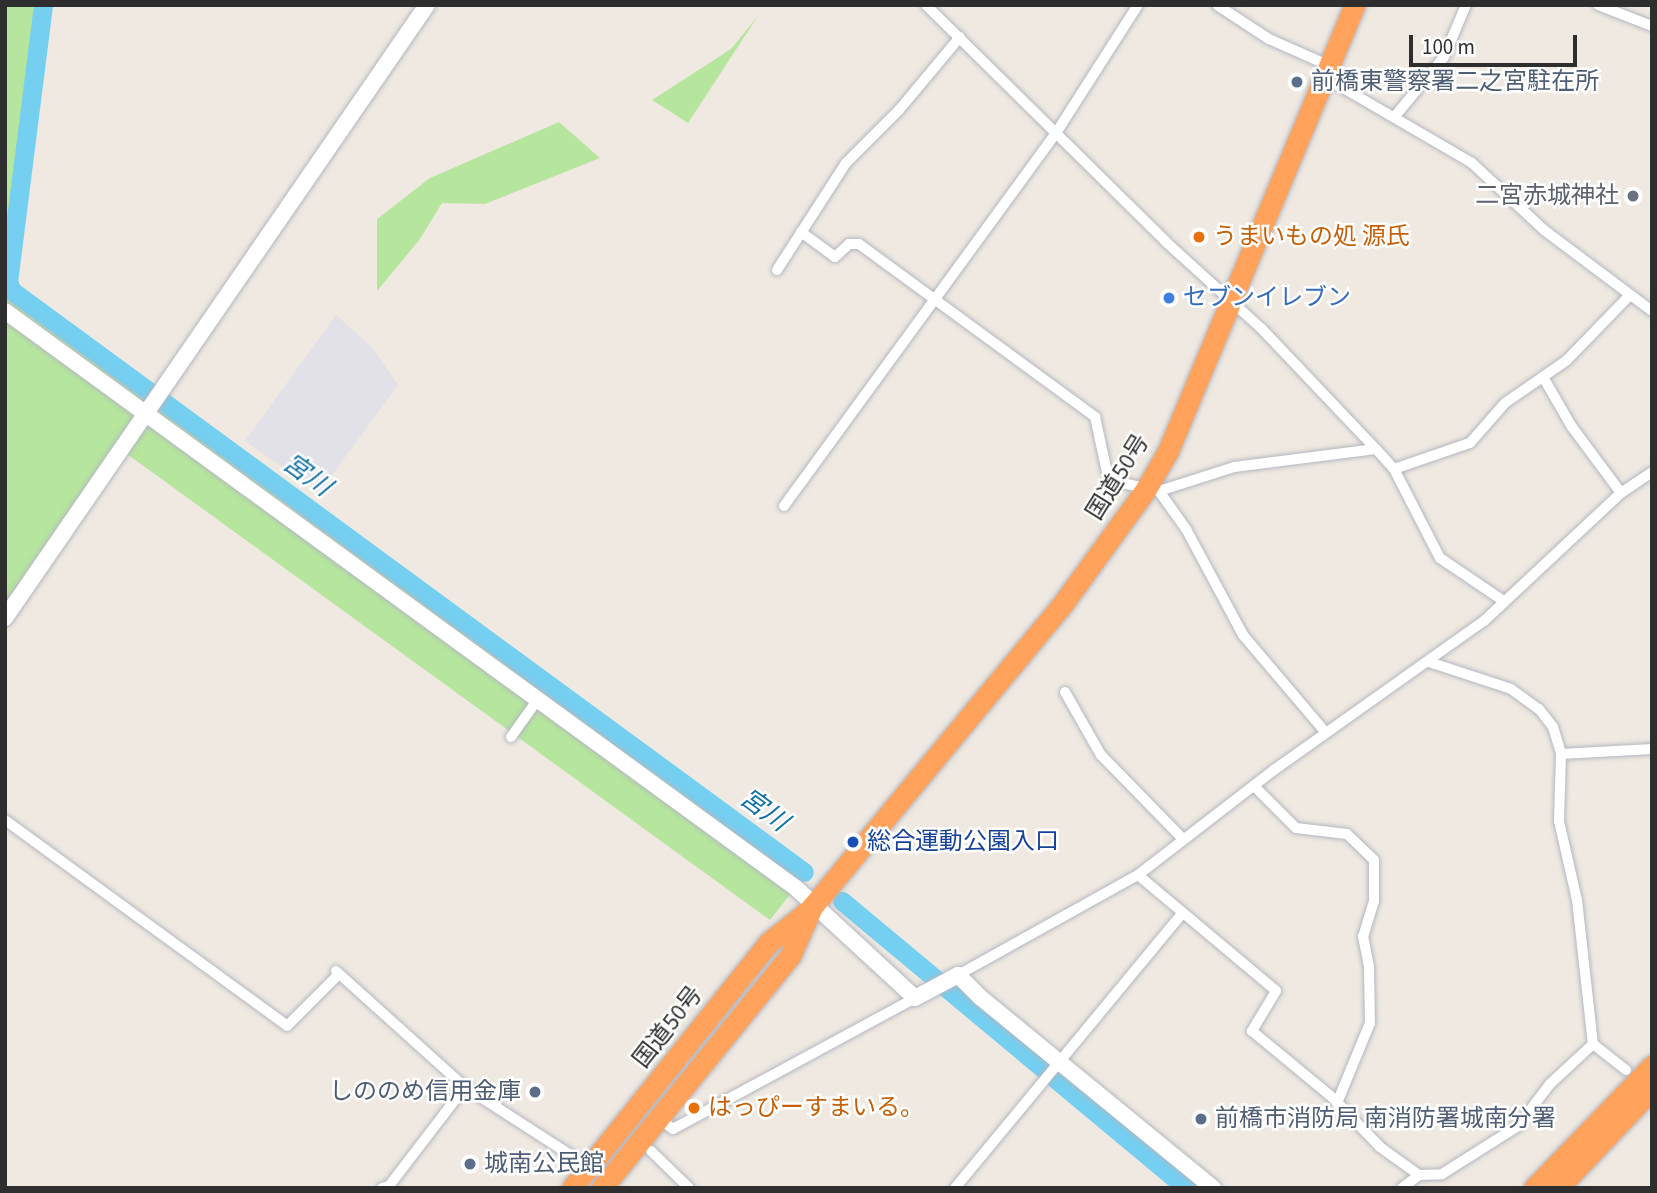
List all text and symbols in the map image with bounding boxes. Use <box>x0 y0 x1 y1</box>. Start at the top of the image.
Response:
scale bar <box>1412 21 1580 65</box>
text: 100 m <box>1422 32 1475 62</box>
place label: 前橋東警察署二之宮駐在所 <box>1311 68 1599 96</box>
marker: 前橋東警察署二之宮駐在所 <box>1289 74 1305 90</box>
place label: 二宮赤城神社 <box>1475 182 1619 210</box>
marker: 二宮赤城神社 <box>1625 188 1641 204</box>
place label: うまいもの処 源氏 <box>1213 223 1410 251</box>
marker: うまいもの処 源氏 <box>1191 229 1207 245</box>
place label: セブンイレブン <box>1183 284 1351 312</box>
marker: セブンイレブン <box>1161 290 1177 306</box>
street label: 国道50号 <box>1080 429 1156 525</box>
water label: 宮川 <box>277 447 337 503</box>
water label: 宮川 <box>734 782 794 838</box>
place label: 総合運動公園入口 <box>867 828 1059 856</box>
marker: 総合運動公園入口 <box>845 834 861 850</box>
street label: 国道50号 <box>627 980 709 1074</box>
place label: しののめ信用金庫 <box>329 1078 521 1106</box>
marker: しののめ信用金庫 <box>527 1084 543 1100</box>
place label: はっぴーすまいる。 <box>708 1094 924 1122</box>
marker: はっぴーすまいる。 <box>686 1100 702 1116</box>
place label: 前橋市消防局 南消防署城南分署 <box>1215 1105 1556 1133</box>
marker: 前橋市消防局 南消防署城南分署 <box>1193 1111 1209 1127</box>
place label: 城南公民館 <box>484 1150 604 1178</box>
marker: 城南公民館 <box>462 1156 478 1172</box>

